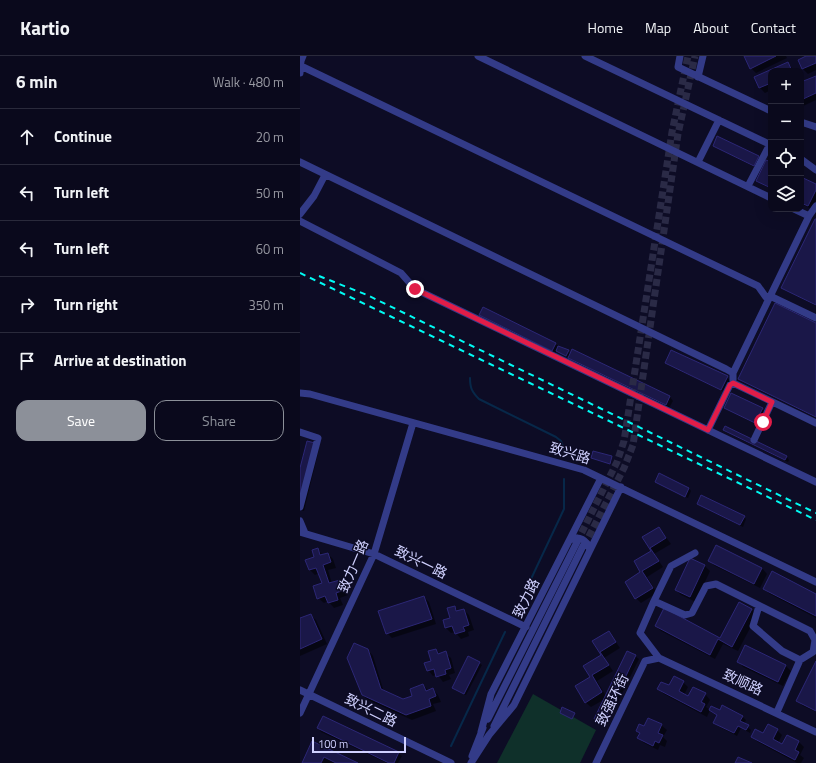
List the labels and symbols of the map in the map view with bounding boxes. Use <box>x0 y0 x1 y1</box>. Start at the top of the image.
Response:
route end <box>406 280 424 298</box>
route start <box>754 413 772 431</box>
street label: 致兴路 <box>547 436 593 469</box>
street label: 致力一路 <box>332 536 373 596</box>
street label: 致兴一路 <box>391 540 451 583</box>
street label: 致力路 <box>507 574 544 621</box>
street label: 致顺路 <box>720 663 767 700</box>
street label: 致强环街 <box>590 670 633 730</box>
street label: 致兴二路 <box>341 688 401 731</box>
scale bar <box>312 735 406 754</box>

